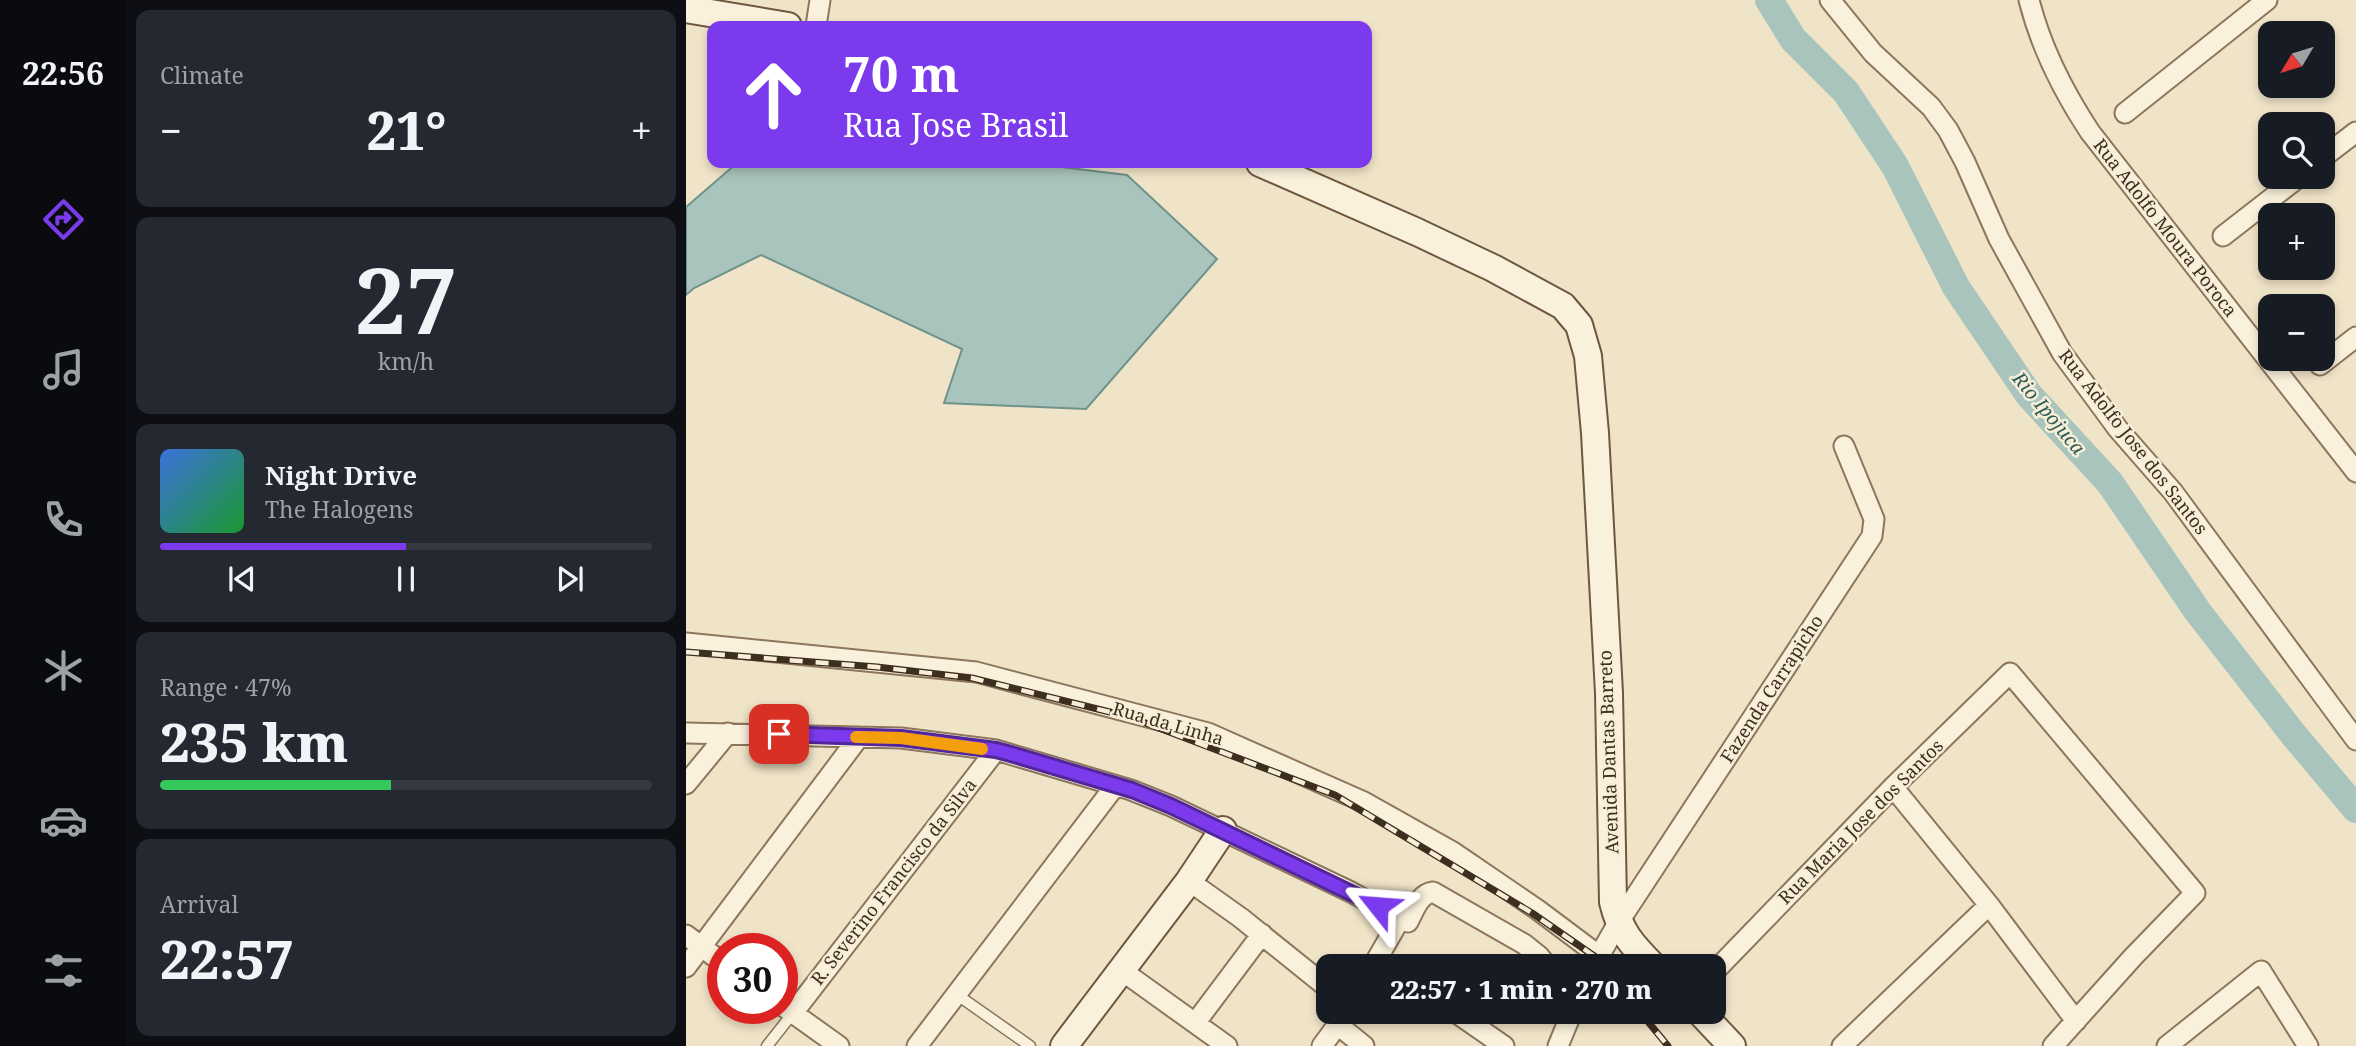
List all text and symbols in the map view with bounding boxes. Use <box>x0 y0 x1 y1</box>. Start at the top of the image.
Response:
north arrow <box>2258 21 2334 98</box>
map controls <box>2258 21 2335 371</box>
text: 70 m <box>843 40 959 106</box>
icon: ahead <box>728 49 819 140</box>
text: 22:56 <box>22 51 104 94</box>
text: Climate <box>160 59 244 91</box>
text: 21° <box>366 94 446 165</box>
text: Rua Jose Brasil <box>843 103 1068 146</box>
text: − <box>160 104 182 156</box>
text: + <box>631 104 652 156</box>
button: search <box>2258 112 2335 189</box>
street label: Rua Adolfo Moura Poroca <box>2089 133 2243 321</box>
icon: directions <box>39 195 88 244</box>
button: + <box>2258 203 2335 280</box>
text: 27 <box>355 237 457 361</box>
button: − <box>2258 294 2335 371</box>
street label: Rua Adolfo Jose dos Santos <box>2054 344 2214 539</box>
icon: music <box>39 345 88 394</box>
text: km/h <box>378 345 434 377</box>
water label: Rio Ipojuca <box>2006 365 2091 460</box>
text: Night Drive <box>265 457 417 493</box>
text: The Halogens <box>265 493 413 525</box>
icon: phone <box>39 495 88 544</box>
icon: previous <box>223 560 261 598</box>
icon: pause <box>387 560 425 598</box>
icon: next <box>551 560 589 598</box>
street label: Fazenda Carrapicho <box>1714 610 1828 767</box>
icon: climate <box>39 646 88 695</box>
street label: Avenida Dantas Barreto <box>1592 650 1624 855</box>
text: Range · 47% <box>160 671 292 703</box>
street label: Rua da Linha <box>1110 696 1226 750</box>
pin <box>749 704 809 764</box>
text: 235 km <box>160 706 348 777</box>
icon: arrive <box>760 715 798 753</box>
street label: Rua Maria Jose dos Santos <box>1773 734 1948 909</box>
street label: R. Severino Francisco da Silva <box>805 773 981 990</box>
icon: car <box>39 796 88 845</box>
position arrow <box>1341 869 1415 943</box>
text: Arrival <box>160 888 239 920</box>
text: 22:57 <box>160 923 294 994</box>
speed limit sign: 30 <box>707 933 798 1024</box>
icon: filters <box>39 946 88 995</box>
text: 22:57 · 1 min · 270 m <box>1390 971 1652 1007</box>

